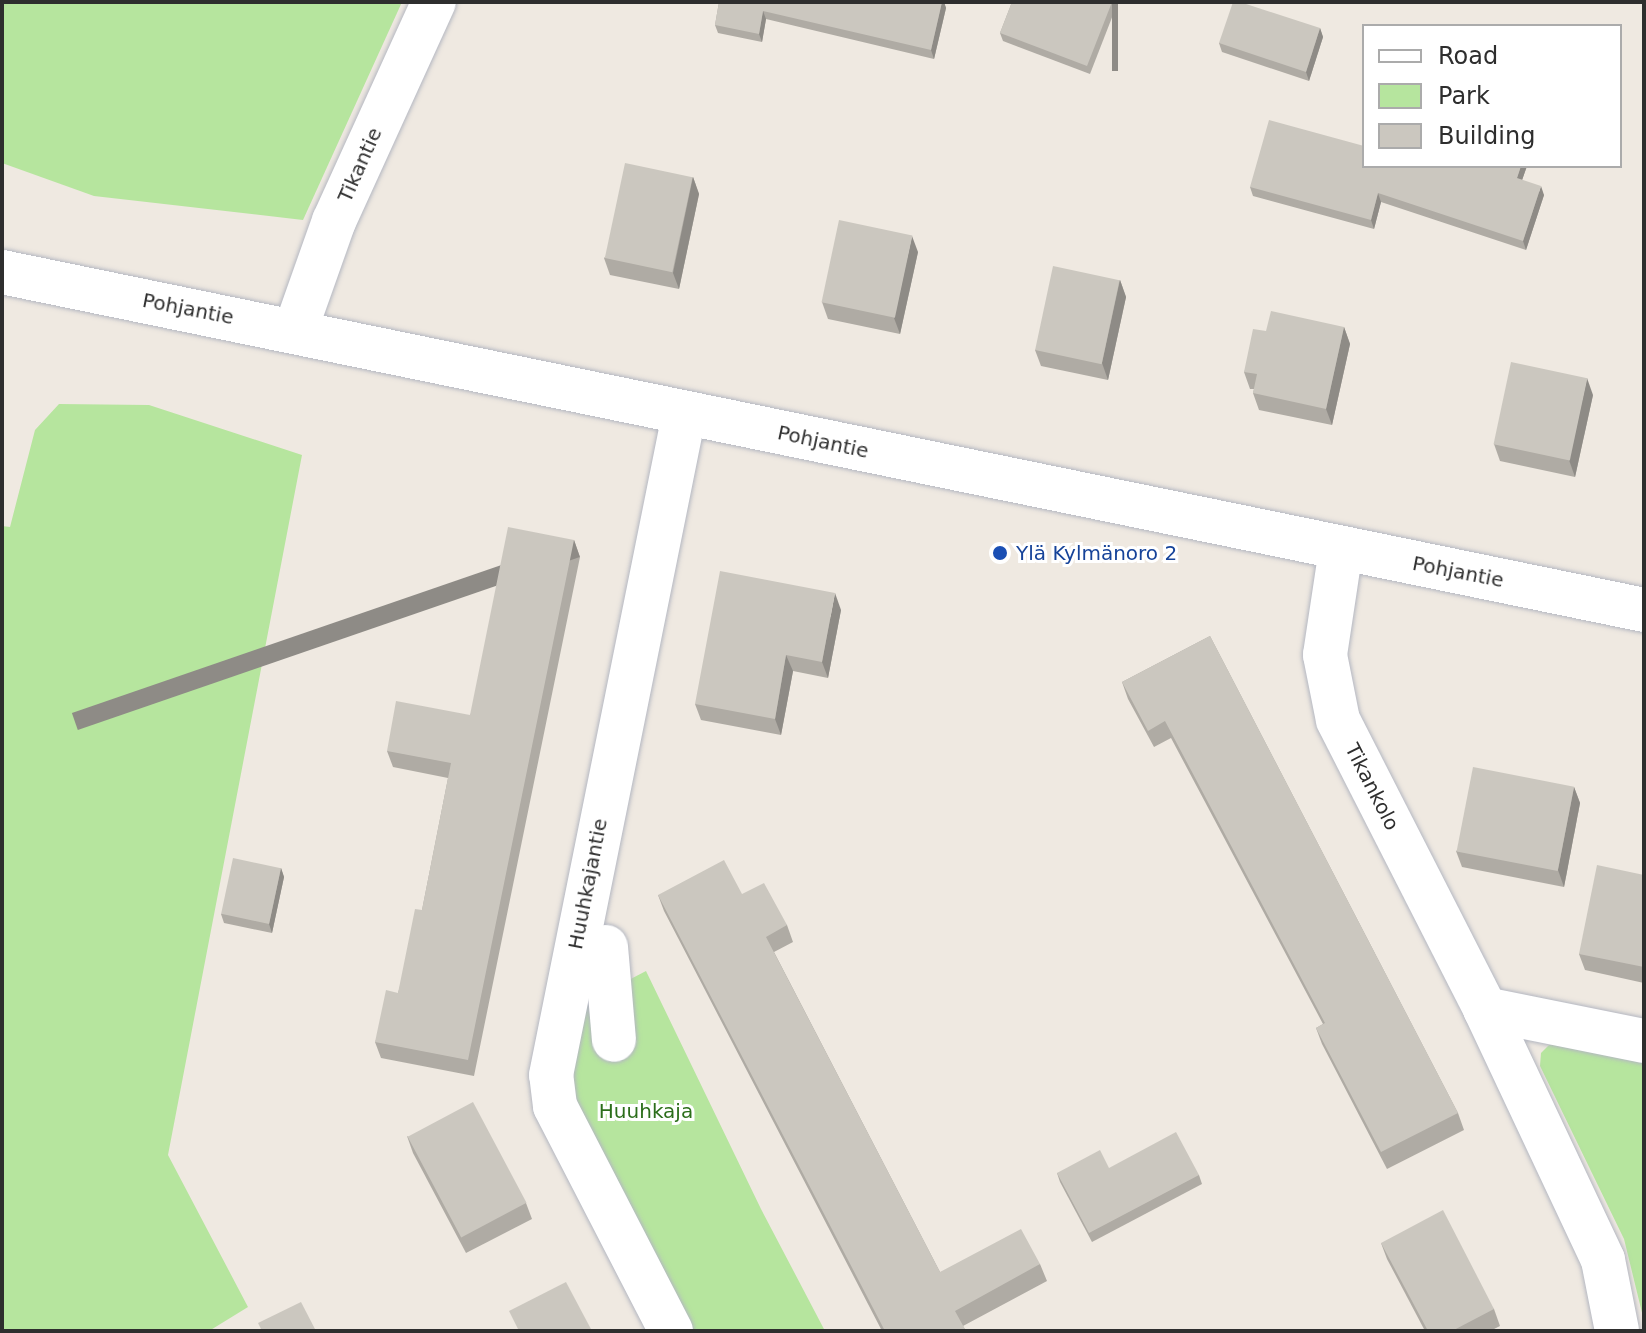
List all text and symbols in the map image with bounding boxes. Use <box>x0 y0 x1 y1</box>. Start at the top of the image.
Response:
legend <box>1362 24 1622 168</box>
text: Road <box>1438 42 1498 70</box>
text: Park <box>1438 82 1490 110</box>
text: Building <box>1438 122 1535 150</box>
street label: Tikantie <box>333 124 387 206</box>
street label: Pohjantie <box>140 288 236 330</box>
street label: Pohjantie <box>775 421 871 463</box>
place label: Ylä Kylmänoro 2 <box>1016 541 1177 565</box>
marker: Ylä Kylmänoro 2 <box>991 544 1009 562</box>
street label: Pohjantie <box>1410 551 1506 593</box>
street label: Tikankolo <box>1340 740 1404 834</box>
street label: Huuhkajantie <box>564 817 612 951</box>
park label: Huuhkaja <box>599 1099 693 1123</box>

